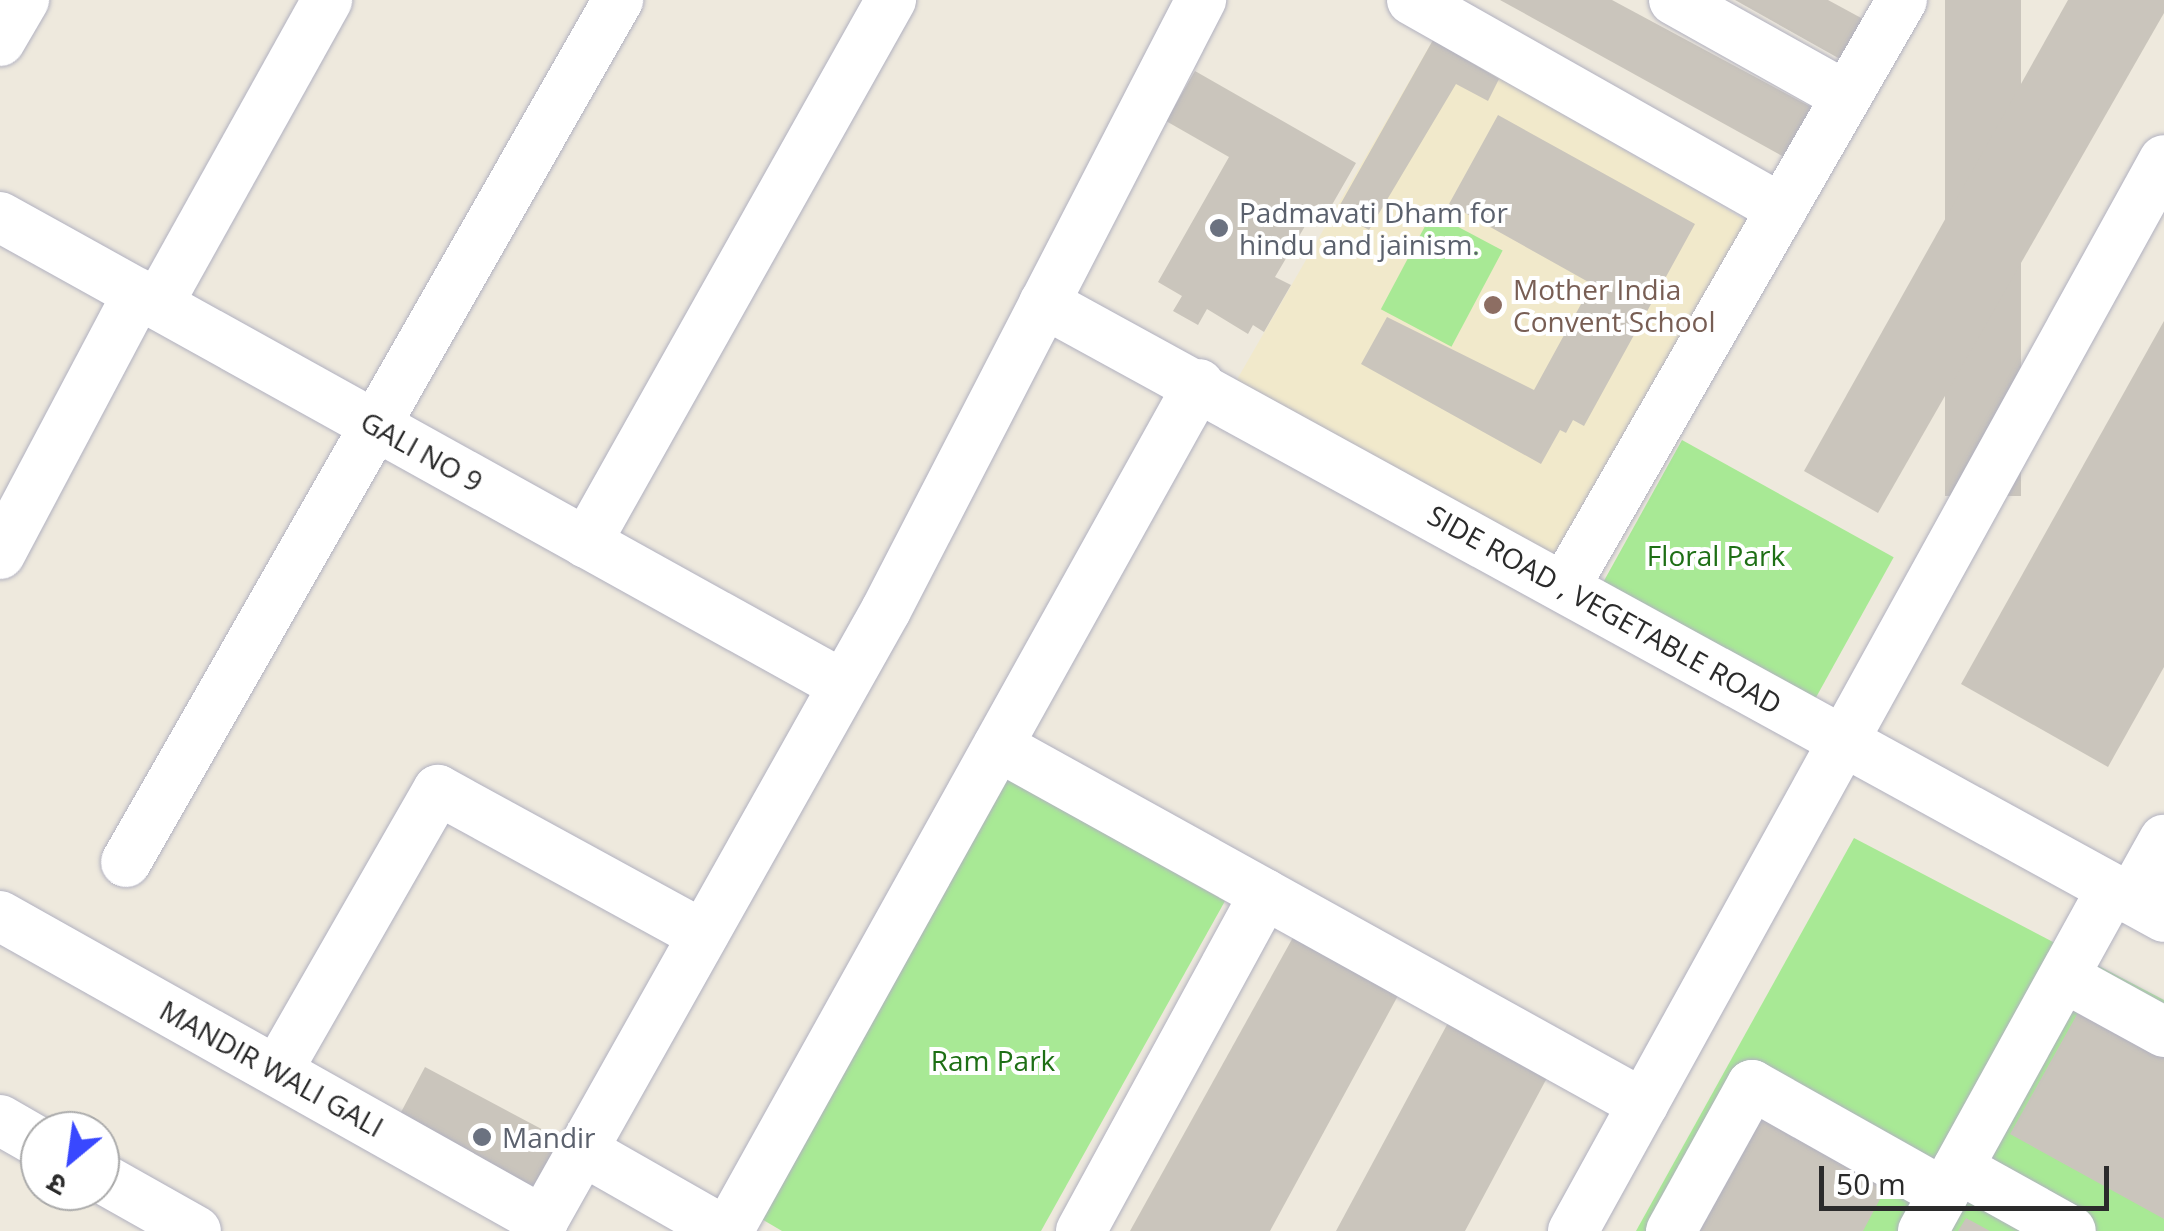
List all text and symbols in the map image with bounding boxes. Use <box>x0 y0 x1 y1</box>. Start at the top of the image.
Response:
place label: Padmavati Dham for hindu and jainism. <box>1239 195 1508 261</box>
marker: Padmavati Dham for hindu and jainism. <box>1208 217 1230 239</box>
place label: Mother India Convent School <box>1513 272 1715 338</box>
marker: Mother India Convent School <box>1482 294 1504 316</box>
street label: GALI NO 9 <box>355 404 489 498</box>
street label: SIDE ROAD , VEGETABLE ROAD <box>1422 498 1788 720</box>
park label: Floral Park <box>1647 538 1785 572</box>
street label: MANDIR WALI GALI <box>154 993 390 1143</box>
park label: Ram Park <box>931 1043 1055 1077</box>
north arrow <box>20 1111 120 1211</box>
place label: Mandir <box>502 1120 596 1154</box>
marker: Mandir <box>471 1126 493 1148</box>
scale bar <box>1824 1146 2114 1208</box>
text: 50 m <box>1836 1163 1906 1204</box>
text: उ <box>40 1165 73 1206</box>

